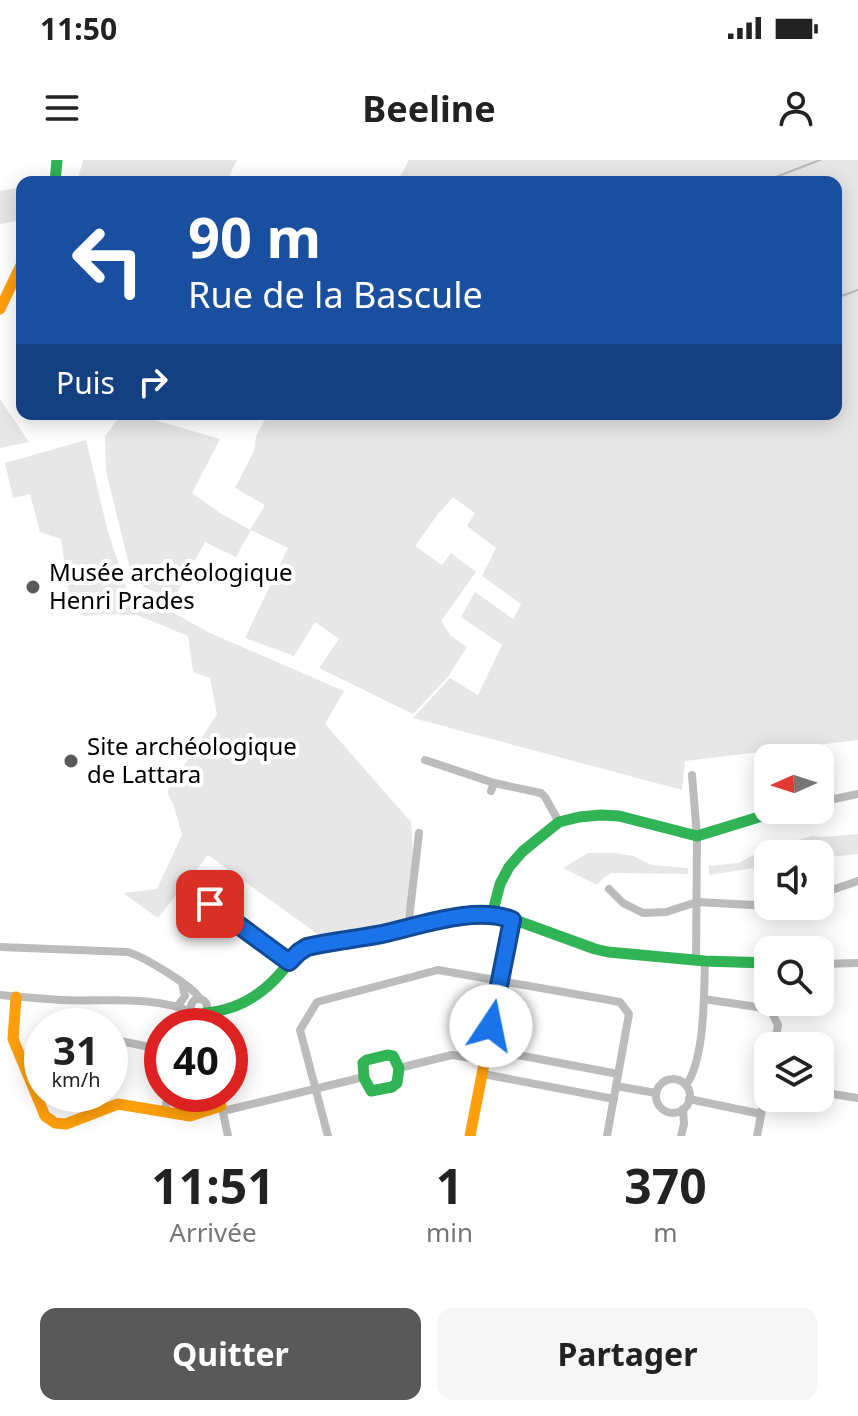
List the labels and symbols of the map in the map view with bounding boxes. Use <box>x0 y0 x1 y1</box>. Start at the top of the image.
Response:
place label: Musée archéologique Henri Prades <box>49 555 293 616</box>
marker: Musée archéologique Henri Prades <box>24 578 42 596</box>
place label: Site archéologique de Lattara <box>87 729 297 790</box>
north arrow <box>754 744 834 824</box>
marker: Site archéologique de Lattara <box>62 752 80 770</box>
pin <box>176 870 244 938</box>
position arrow <box>449 984 533 1068</box>
speed limit sign: 40 <box>144 1008 248 1112</box>

